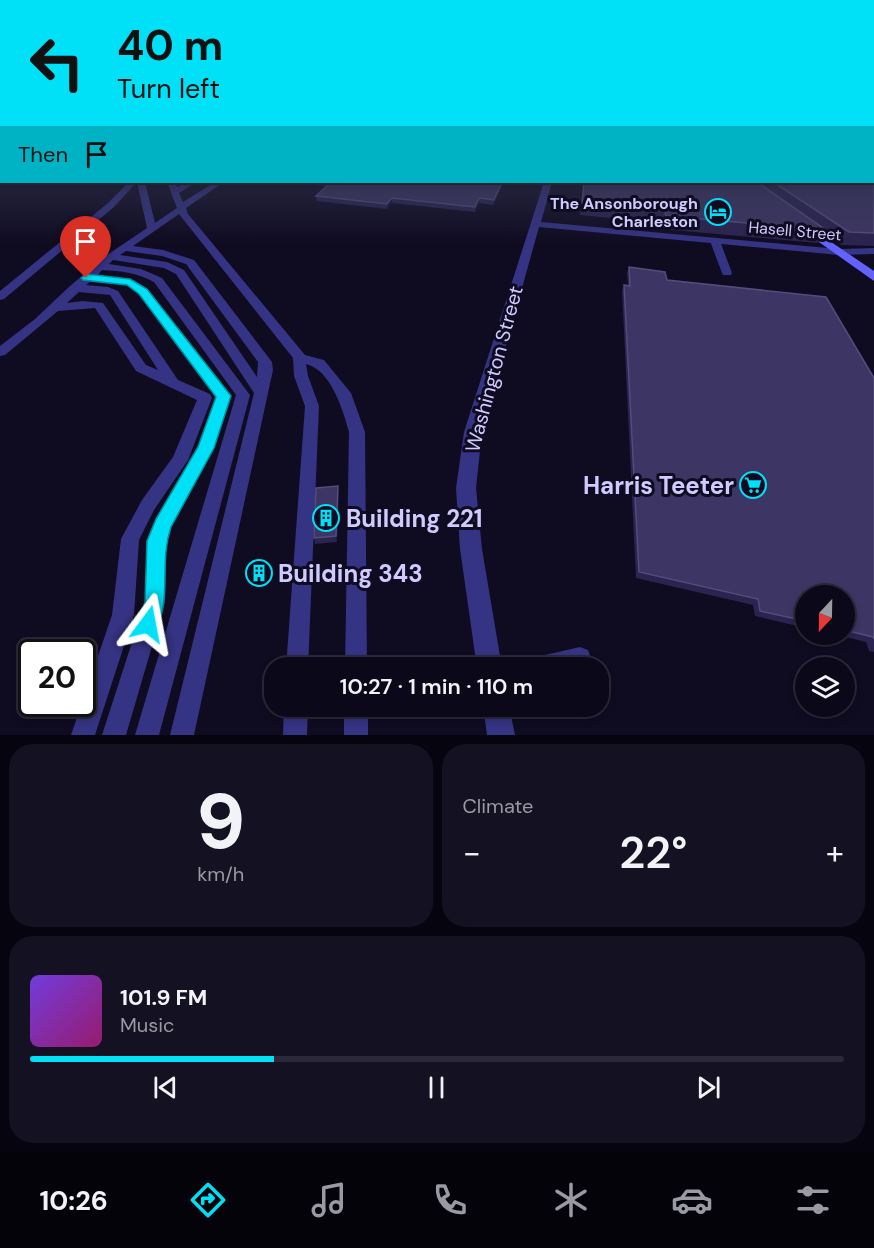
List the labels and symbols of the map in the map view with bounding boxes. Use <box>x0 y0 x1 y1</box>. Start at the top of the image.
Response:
place label: The Ansonborough Charleston <box>550 193 698 232</box>
hotel icon: The Ansonborough Charleston <box>703 197 733 227</box>
pin <box>60 216 111 278</box>
street label: Hasell Street <box>748 216 842 246</box>
street label: Washington Street <box>459 283 529 455</box>
place label: Harris Teeter <box>583 470 734 501</box>
supermarket icon: Harris Teeter <box>738 470 768 500</box>
building icon: Building 221 <box>311 503 341 533</box>
place label: Building 221 <box>346 503 483 534</box>
building icon: Building 343 <box>244 558 274 588</box>
place label: Building 343 <box>278 558 423 589</box>
north arrow <box>795 585 855 645</box>
position arrow <box>116 592 180 656</box>
speed limit sign: 20 <box>18 639 96 717</box>

